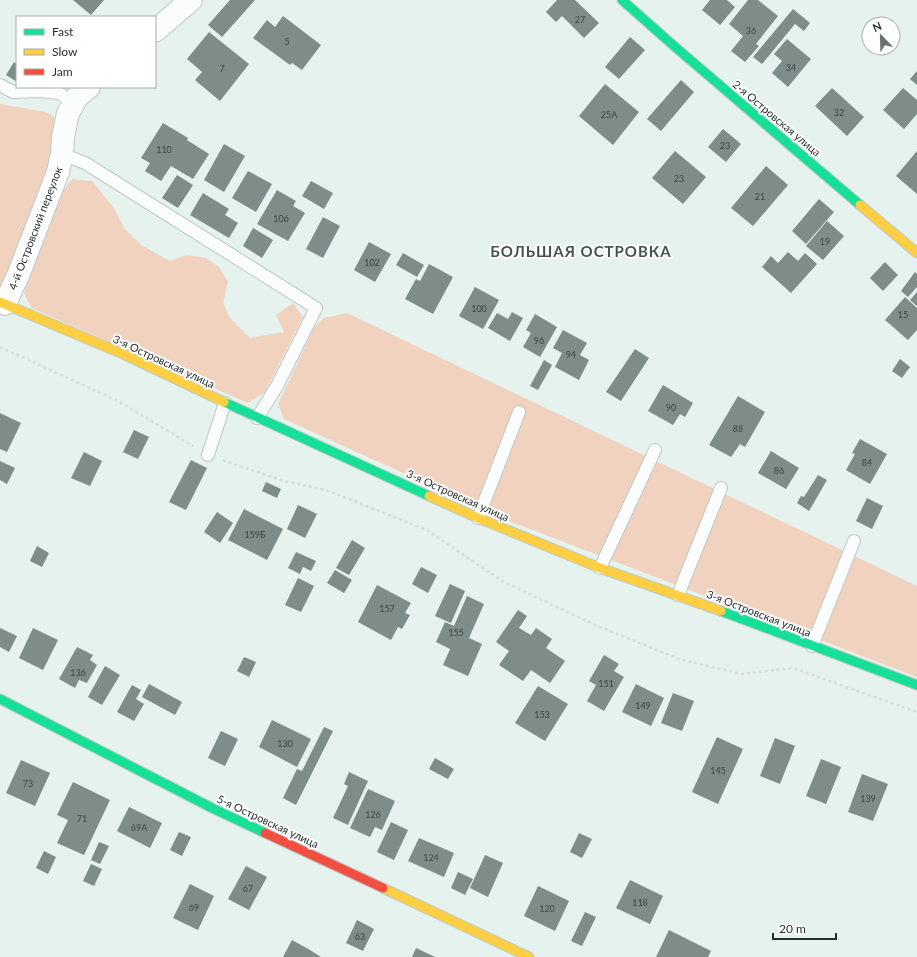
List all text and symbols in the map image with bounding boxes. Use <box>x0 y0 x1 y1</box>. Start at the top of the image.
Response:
house number: 27 <box>575 14 585 25</box>
legend <box>16 16 156 88</box>
north arrow <box>861 16 901 56</box>
text: N <box>870 19 883 34</box>
text: Fast <box>52 24 74 39</box>
house number: 36 <box>746 25 756 36</box>
house number: 5 <box>284 36 290 47</box>
text: Slow <box>52 44 78 59</box>
house number: 34 <box>786 62 796 73</box>
house number: 7 <box>219 63 225 74</box>
text: Jam <box>52 64 73 79</box>
street label: 2-я Островская улица <box>730 77 824 159</box>
house number: 32 <box>834 107 844 118</box>
house number: 25А <box>601 109 618 120</box>
house number: 23 <box>720 140 730 151</box>
house number: 110 <box>156 144 172 155</box>
street label: 4-й Островский переулок <box>5 164 65 291</box>
house number: 23 <box>674 173 684 184</box>
house number: 21 <box>755 191 765 202</box>
house number: 106 <box>273 213 289 224</box>
house number: 19 <box>820 236 830 247</box>
district label: БОЛЬШАЯ ОСТРОВКА <box>490 242 672 260</box>
house number: 102 <box>364 257 380 268</box>
house number: 100 <box>471 303 487 314</box>
house number: 15 <box>898 309 908 320</box>
street label: 3-я Островская улица <box>111 332 217 390</box>
house number: 96 <box>534 335 544 346</box>
house number: 94 <box>566 349 576 360</box>
house number: 90 <box>666 402 676 413</box>
house number: 88 <box>733 423 743 434</box>
house number: 84 <box>862 457 872 468</box>
house number: 86 <box>774 465 784 476</box>
street label: 3-я Островская улица <box>405 467 511 523</box>
house number: 159Б <box>244 529 266 540</box>
street label: 3-я Островская улица <box>705 587 813 639</box>
house number: 157 <box>379 603 395 614</box>
house number: 155 <box>448 627 464 638</box>
house number: 136 <box>70 667 86 678</box>
house number: 151 <box>598 678 614 689</box>
house number: 149 <box>635 700 651 711</box>
house number: 153 <box>534 709 550 720</box>
house number: 130 <box>277 738 293 749</box>
house number: 145 <box>710 765 726 776</box>
house number: 73 <box>23 778 33 789</box>
street label: 5-я Островская улица <box>215 792 321 850</box>
house number: 139 <box>860 793 876 804</box>
house number: 126 <box>365 809 381 820</box>
house number: 71 <box>77 813 87 824</box>
house number: 69А <box>131 822 148 833</box>
house number: 124 <box>423 852 439 863</box>
house number: 67 <box>243 883 253 894</box>
house number: 118 <box>632 897 648 908</box>
house number: 69 <box>189 902 199 913</box>
house number: 120 <box>539 903 555 914</box>
scale bar <box>773 915 836 941</box>
text: 20 m <box>779 921 806 936</box>
house number: 63 <box>355 931 365 942</box>

